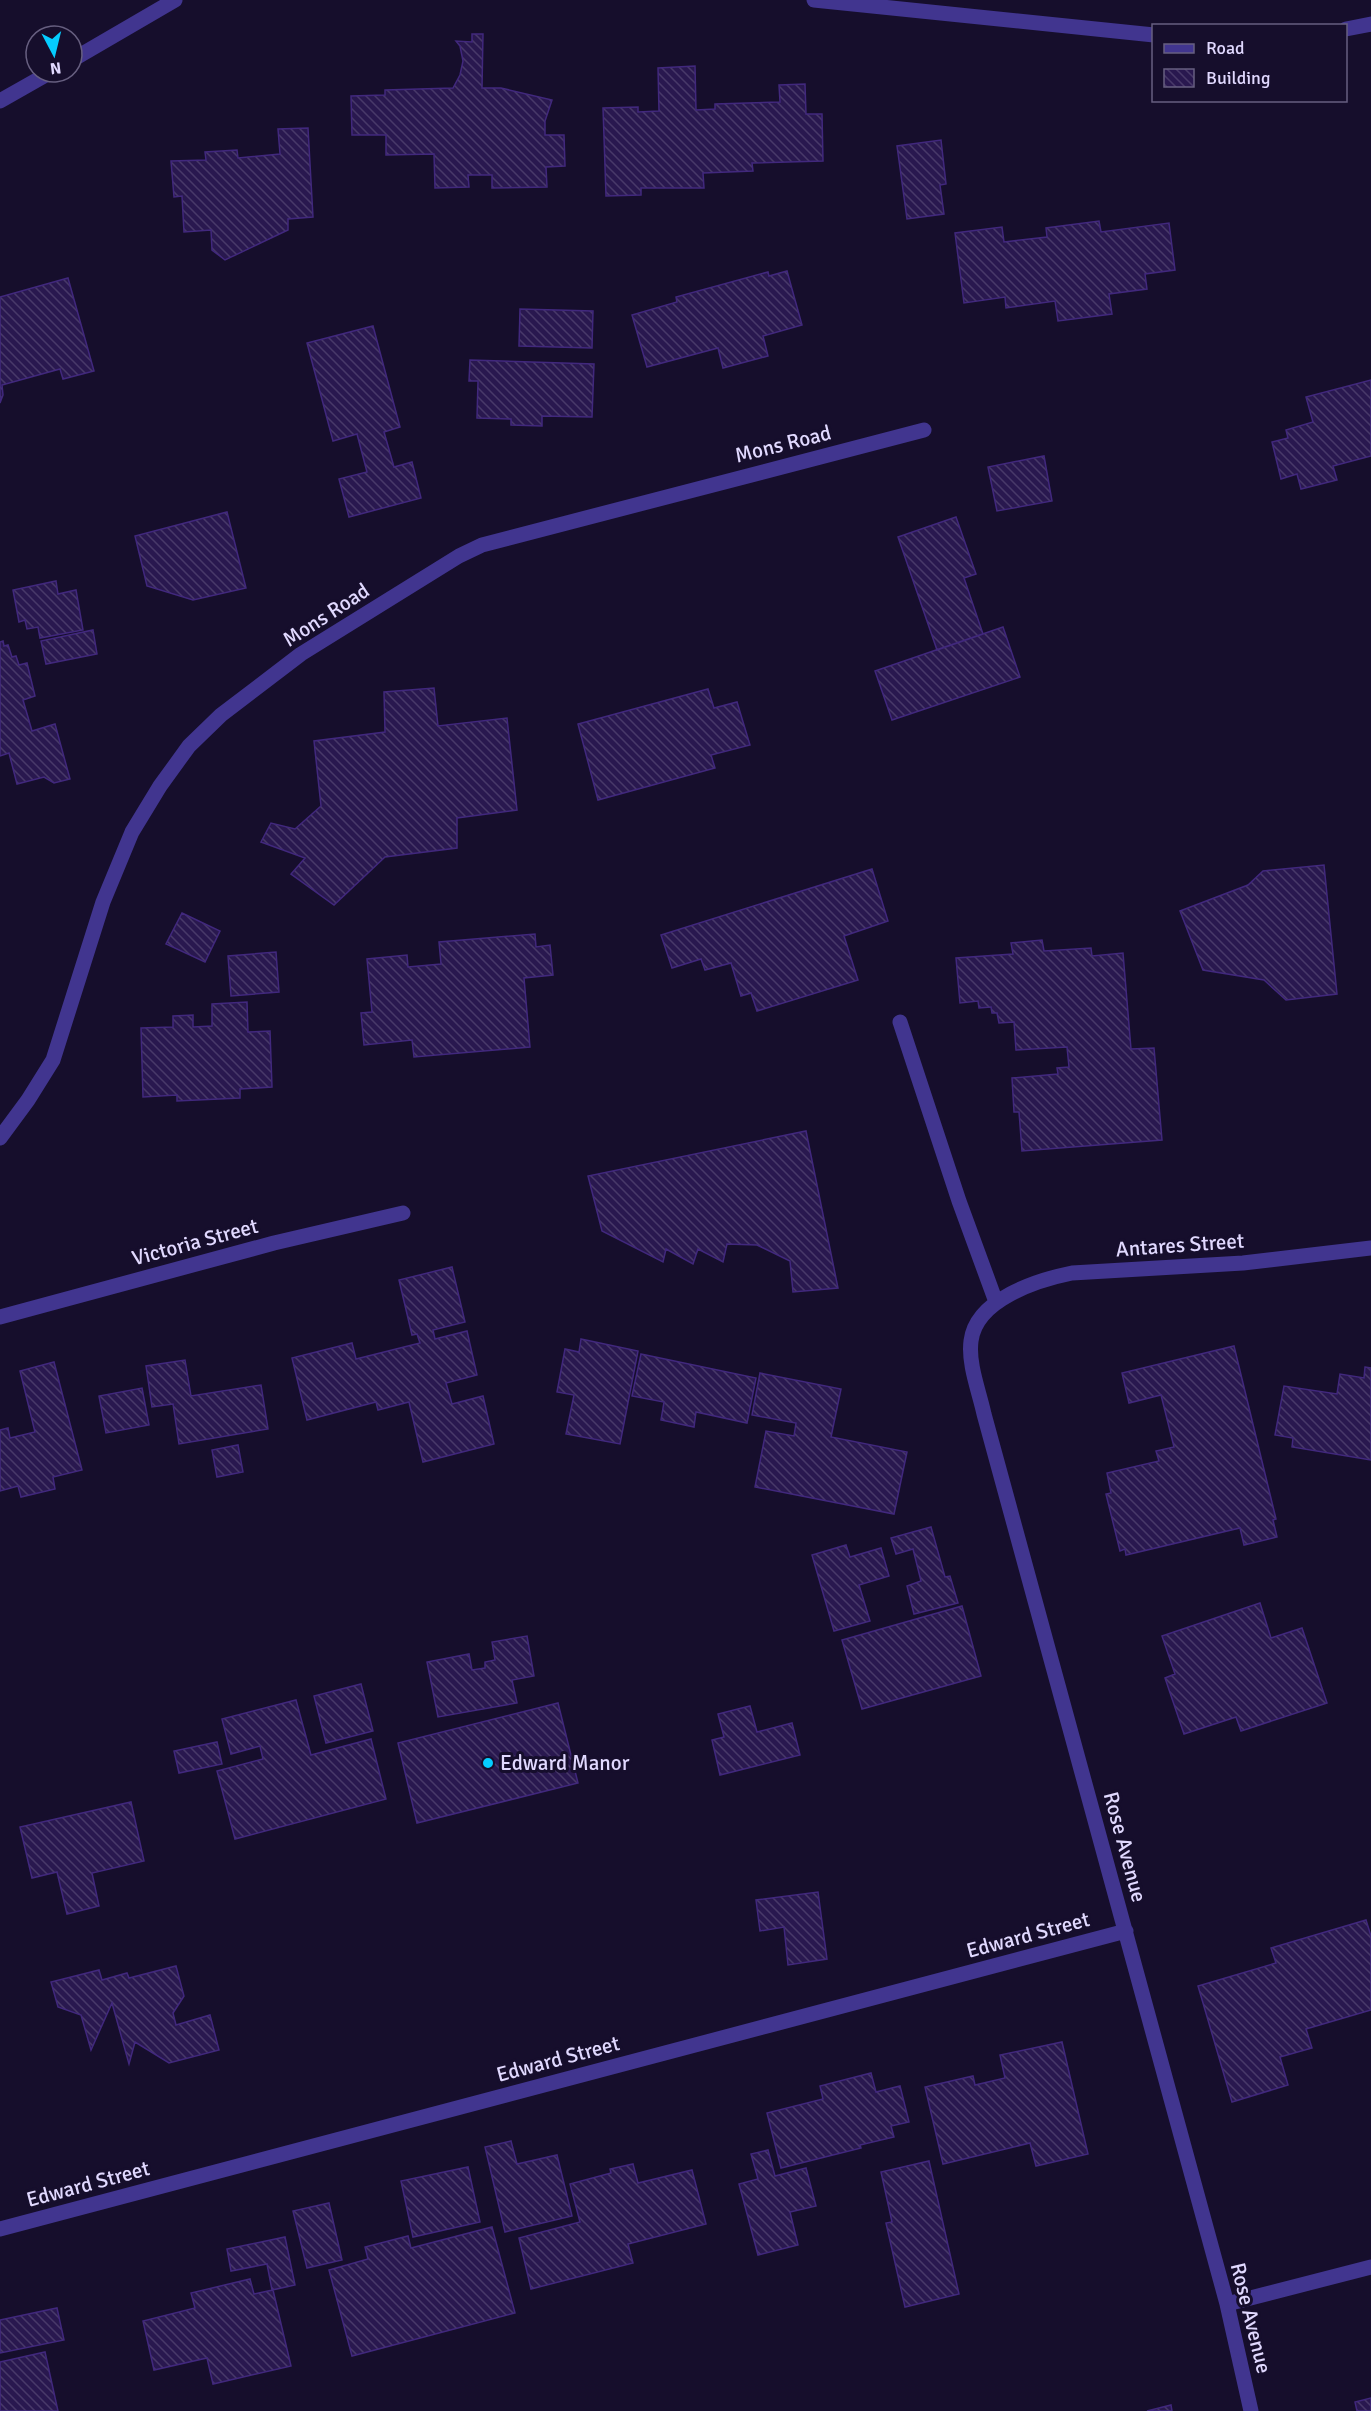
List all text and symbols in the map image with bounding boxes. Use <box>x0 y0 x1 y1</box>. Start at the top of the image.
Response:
north arrow <box>24 24 84 84</box>
legend <box>1152 24 1347 102</box>
text: Road <box>1206 37 1245 59</box>
text: N <box>49 57 62 78</box>
text: Building <box>1206 67 1270 89</box>
street label: Mons Road <box>732 420 834 468</box>
street label: Mons Road <box>278 577 374 653</box>
street label: Victoria Street <box>129 1213 261 1271</box>
street label: Antares Street <box>1115 1228 1245 1262</box>
place label: Edward Manor <box>500 1750 630 1776</box>
marker: Edward Manor <box>481 1756 495 1770</box>
street label: Rose Avenue <box>1098 1789 1152 1905</box>
street label: Edward Street <box>964 1906 1092 1964</box>
street label: Edward Street <box>494 2030 622 2088</box>
street label: Edward Street <box>24 2155 152 2213</box>
street label: Rose Avenue <box>1225 2260 1277 2376</box>

